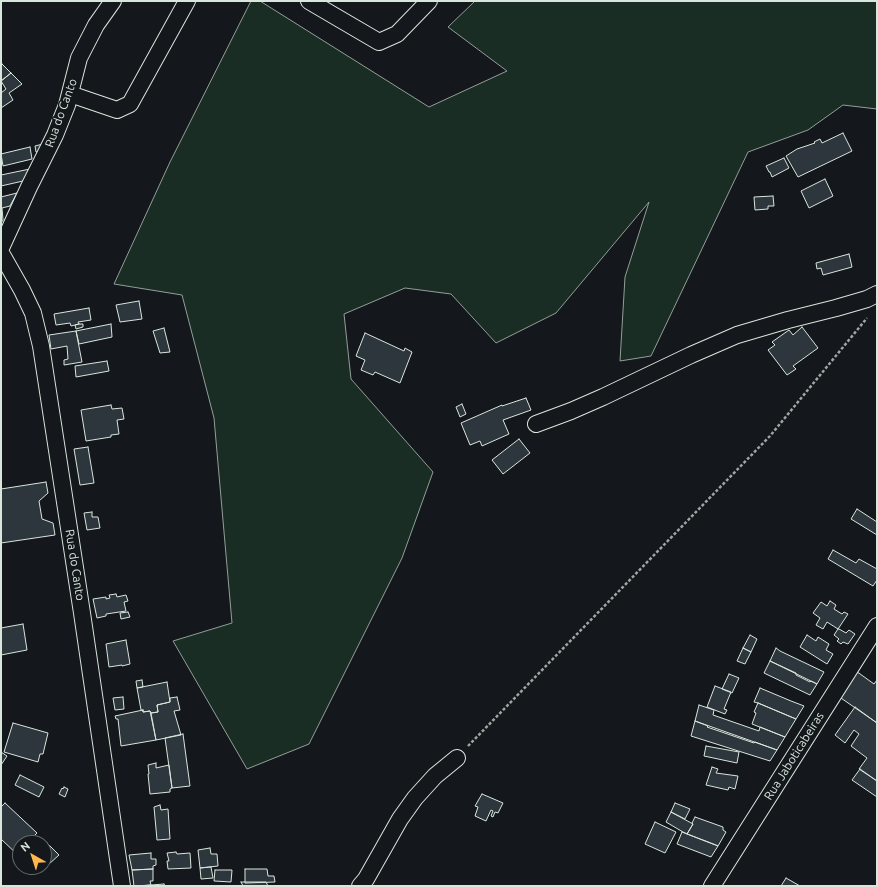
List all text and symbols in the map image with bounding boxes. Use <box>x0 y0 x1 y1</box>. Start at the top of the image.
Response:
street label: Rua do Canto <box>42 77 80 149</box>
street label: Rua do Canto <box>62 528 88 602</box>
street label: Rua Jaboticabeiras <box>761 709 827 803</box>
north arrow <box>12 835 52 875</box>
text: N <box>18 839 32 854</box>

